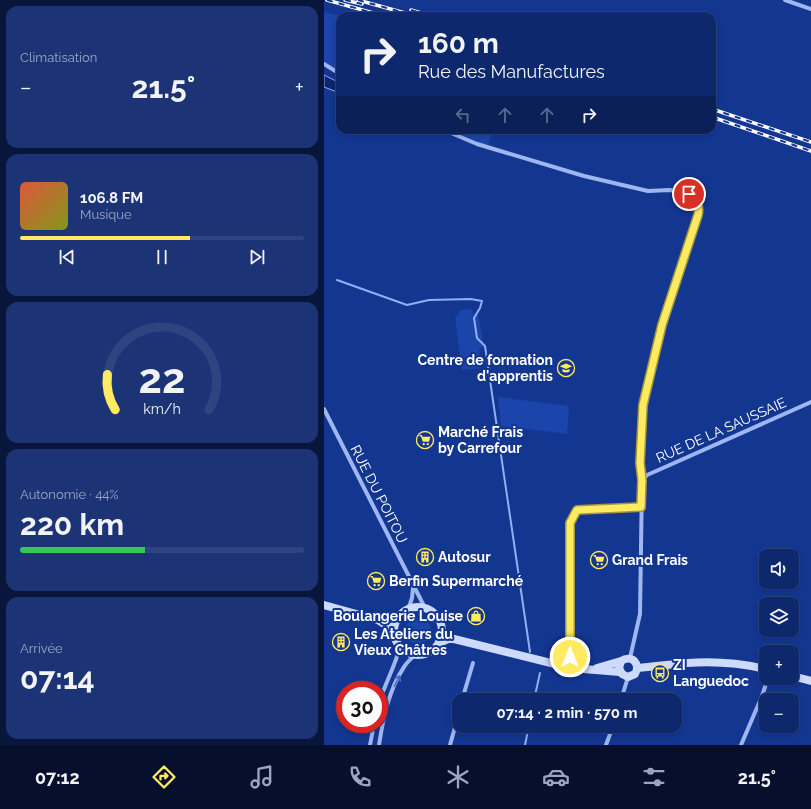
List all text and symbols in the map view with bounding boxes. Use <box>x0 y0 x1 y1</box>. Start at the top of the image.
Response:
text: 160 m <box>418 27 499 60</box>
icon: right <box>352 28 404 80</box>
text: Climatisation <box>20 50 97 65</box>
text: Rue des Manufactures <box>418 61 605 82</box>
text: 21.5° <box>132 70 195 105</box>
text: − <box>20 74 32 100</box>
text: + <box>295 74 304 100</box>
icon: left <box>452 104 474 126</box>
icon: ahead <box>494 104 516 126</box>
icon: ahead <box>536 104 558 126</box>
icon: right <box>578 104 600 126</box>
pin <box>672 177 706 211</box>
icon: arrive <box>678 183 700 205</box>
text: 106.8 FM <box>80 189 143 207</box>
text: Musique <box>80 207 132 222</box>
icon: previous <box>56 246 78 268</box>
icon: pause <box>151 246 173 268</box>
icon: next <box>246 246 268 268</box>
place label: Centre de formation d'apprentis <box>418 352 553 384</box>
text: 22 <box>139 354 185 403</box>
school or university icon: Centre de formation d'apprentis <box>556 358 576 378</box>
street label: RUE DE LA SAUSSAIE <box>653 394 789 466</box>
text: km/h <box>143 401 181 417</box>
place label: Marché Frais by Carrefour <box>438 424 523 456</box>
supermarket icon: Marché Frais by Carrefour <box>415 430 435 450</box>
street label: RUE DU POITOU <box>347 442 411 546</box>
text: Autonomie · 44% <box>20 487 119 502</box>
text: 220 km <box>20 507 124 542</box>
building icon: Autosur <box>415 547 435 567</box>
place label: Autosur <box>438 549 491 565</box>
map controls <box>759 549 799 733</box>
button: sound <box>759 549 799 589</box>
supermarket icon: Grand Frais <box>589 550 609 570</box>
place label: Grand Frais <box>612 552 688 568</box>
supermarket icon: Berfin Supermarché <box>366 571 386 591</box>
place label: Berfin Supermarché <box>389 573 524 589</box>
button: layers <box>759 597 799 637</box>
shop icon: Boulangerie Louise <box>466 606 486 626</box>
place label: Boulangerie Louise <box>333 608 464 624</box>
place label: Les Ateliers du Vieux Châtres <box>354 626 453 658</box>
building icon: Les Ateliers du Vieux Châtres <box>331 632 351 652</box>
position arrow <box>549 636 591 678</box>
text: Arrivée <box>20 641 63 656</box>
button: + <box>759 645 799 685</box>
place label: ZI Languedoc <box>673 657 749 689</box>
text: 07:14 <box>20 661 95 696</box>
bus stop icon: ZI Languedoc <box>650 663 670 683</box>
one-way arrow <box>394 675 401 687</box>
speed limit sign: 30 <box>336 681 388 733</box>
button: − <box>759 693 799 733</box>
text: 07:14 · 2 min · 570 m <box>497 704 637 722</box>
icon: directions <box>150 763 178 791</box>
icon: music <box>248 763 276 791</box>
icon: phone <box>346 763 374 791</box>
icon: climate <box>444 763 472 791</box>
icon: car <box>542 763 570 791</box>
icon: filters <box>640 763 668 791</box>
text: 07:12 <box>35 767 80 788</box>
text: 21.5° <box>738 767 776 788</box>

